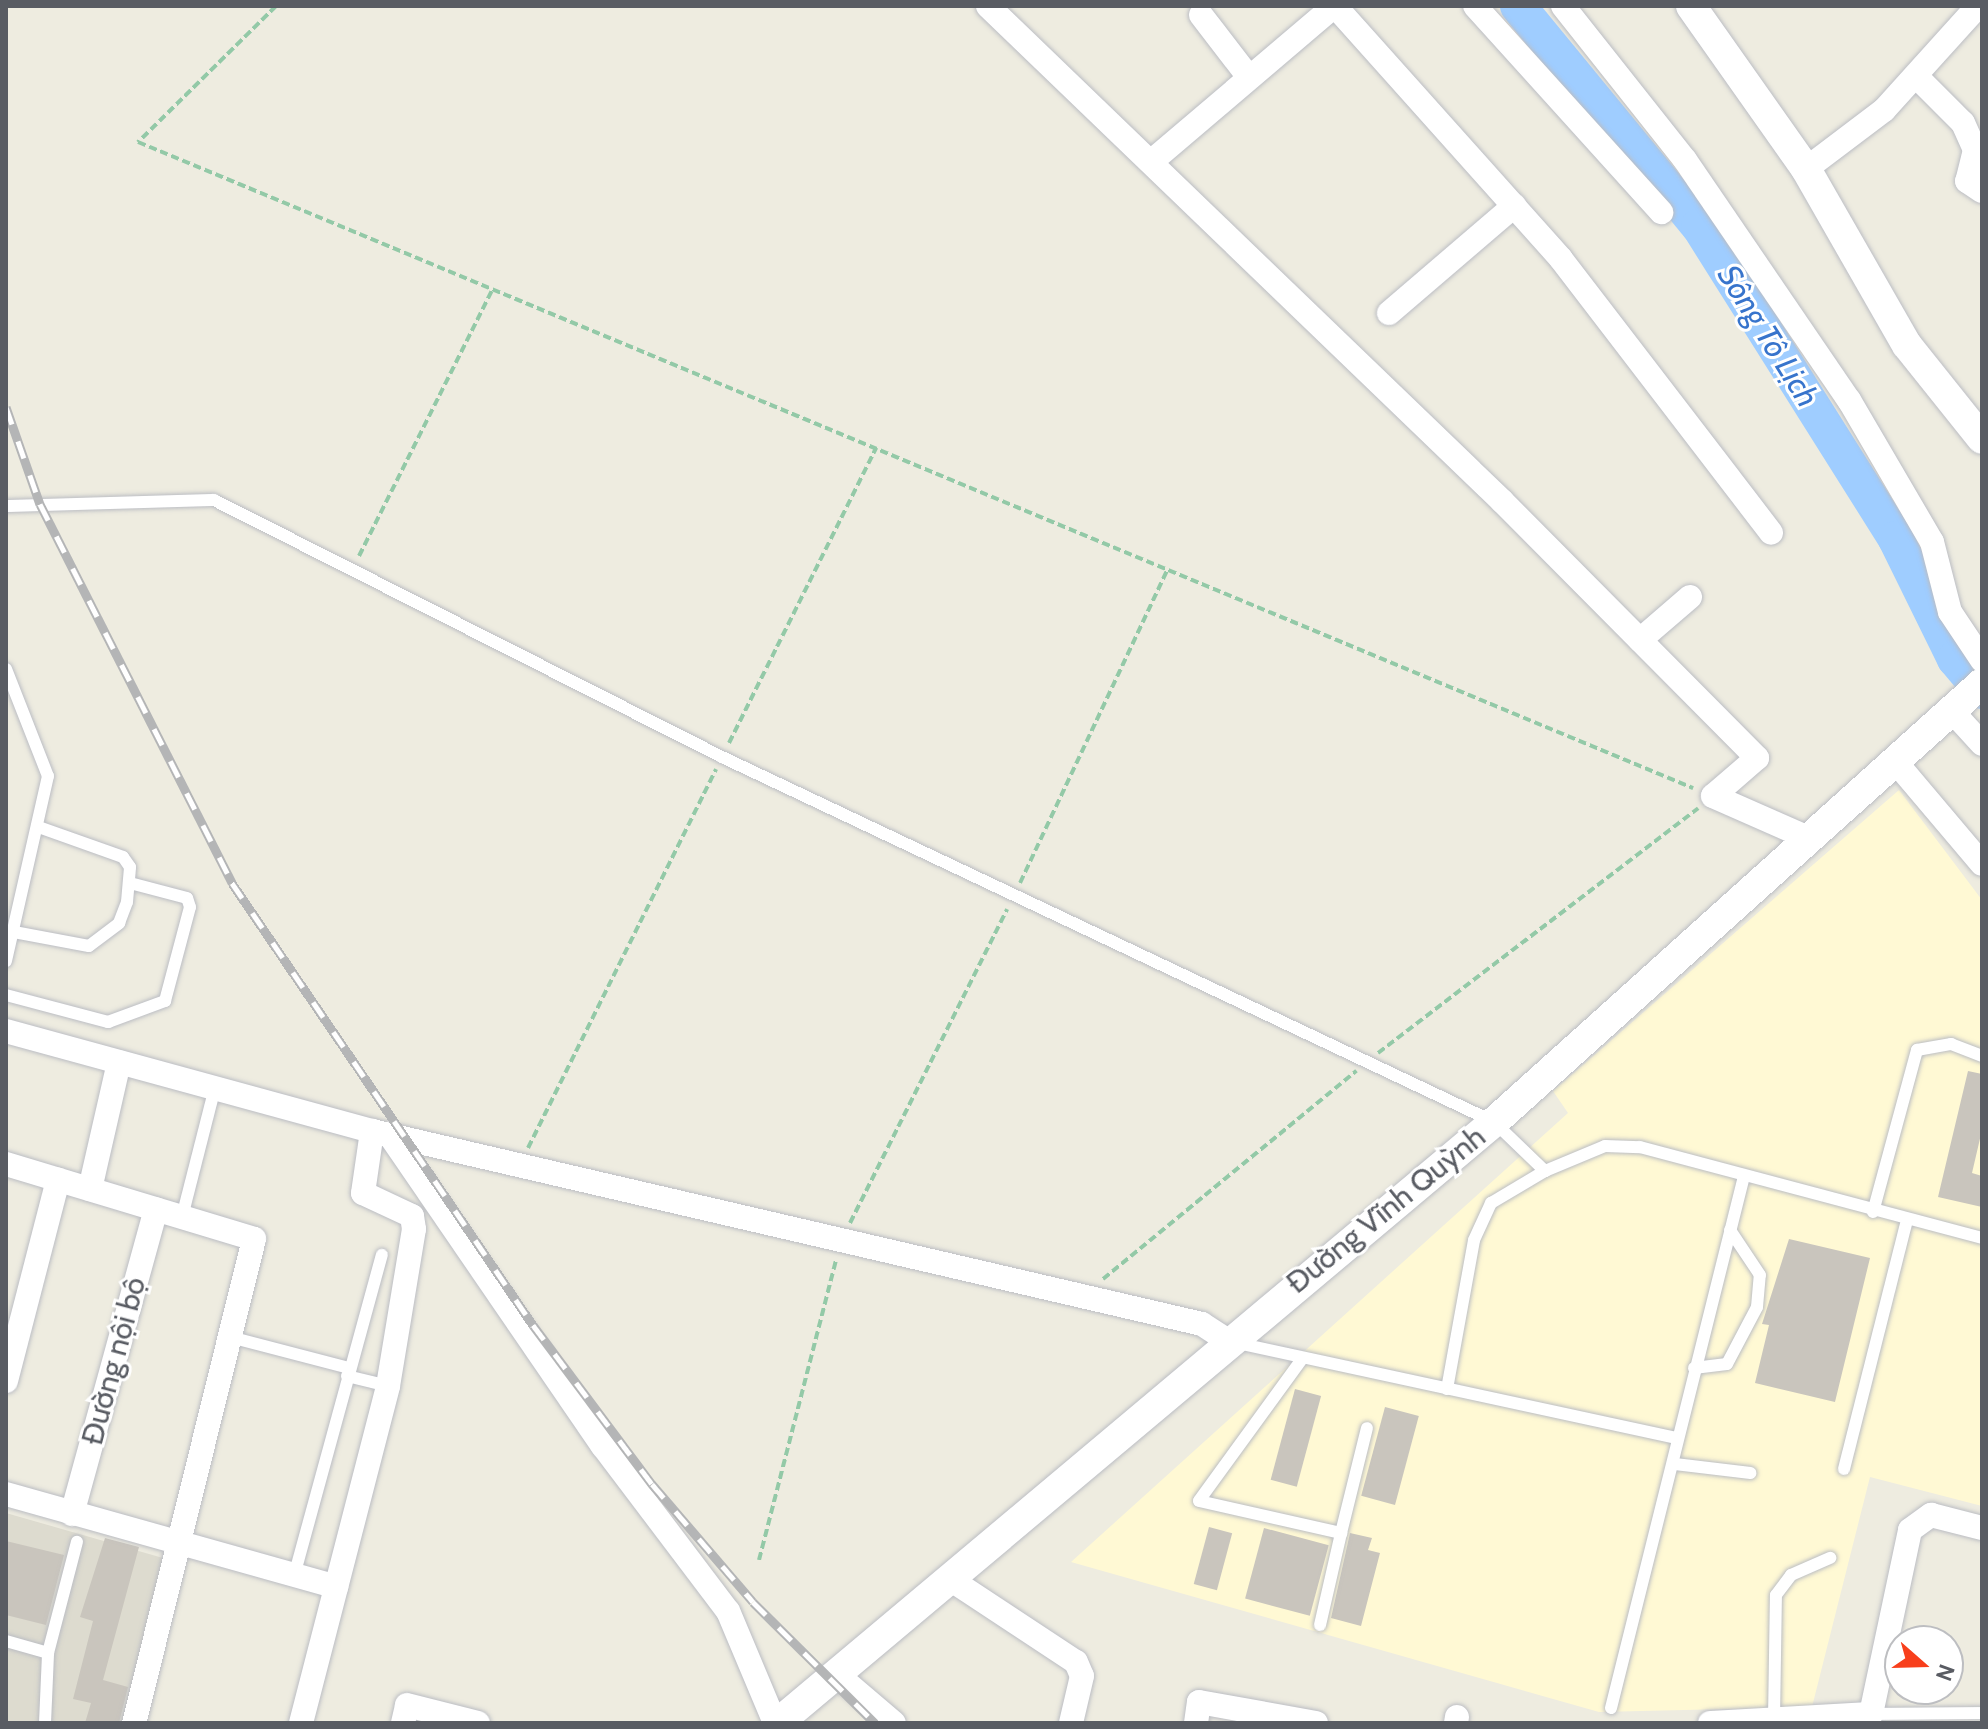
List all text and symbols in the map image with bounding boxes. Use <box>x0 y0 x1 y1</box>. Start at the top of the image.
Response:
water label: Sông Tô Lịch <box>1709 258 1827 414</box>
street label: Đường Vĩnh Quỳnh <box>1279 1119 1493 1301</box>
street label: Đường nội bộ <box>74 1273 154 1449</box>
north arrow <box>1884 1625 1964 1705</box>
text: N <box>1930 1661 1960 1685</box>

